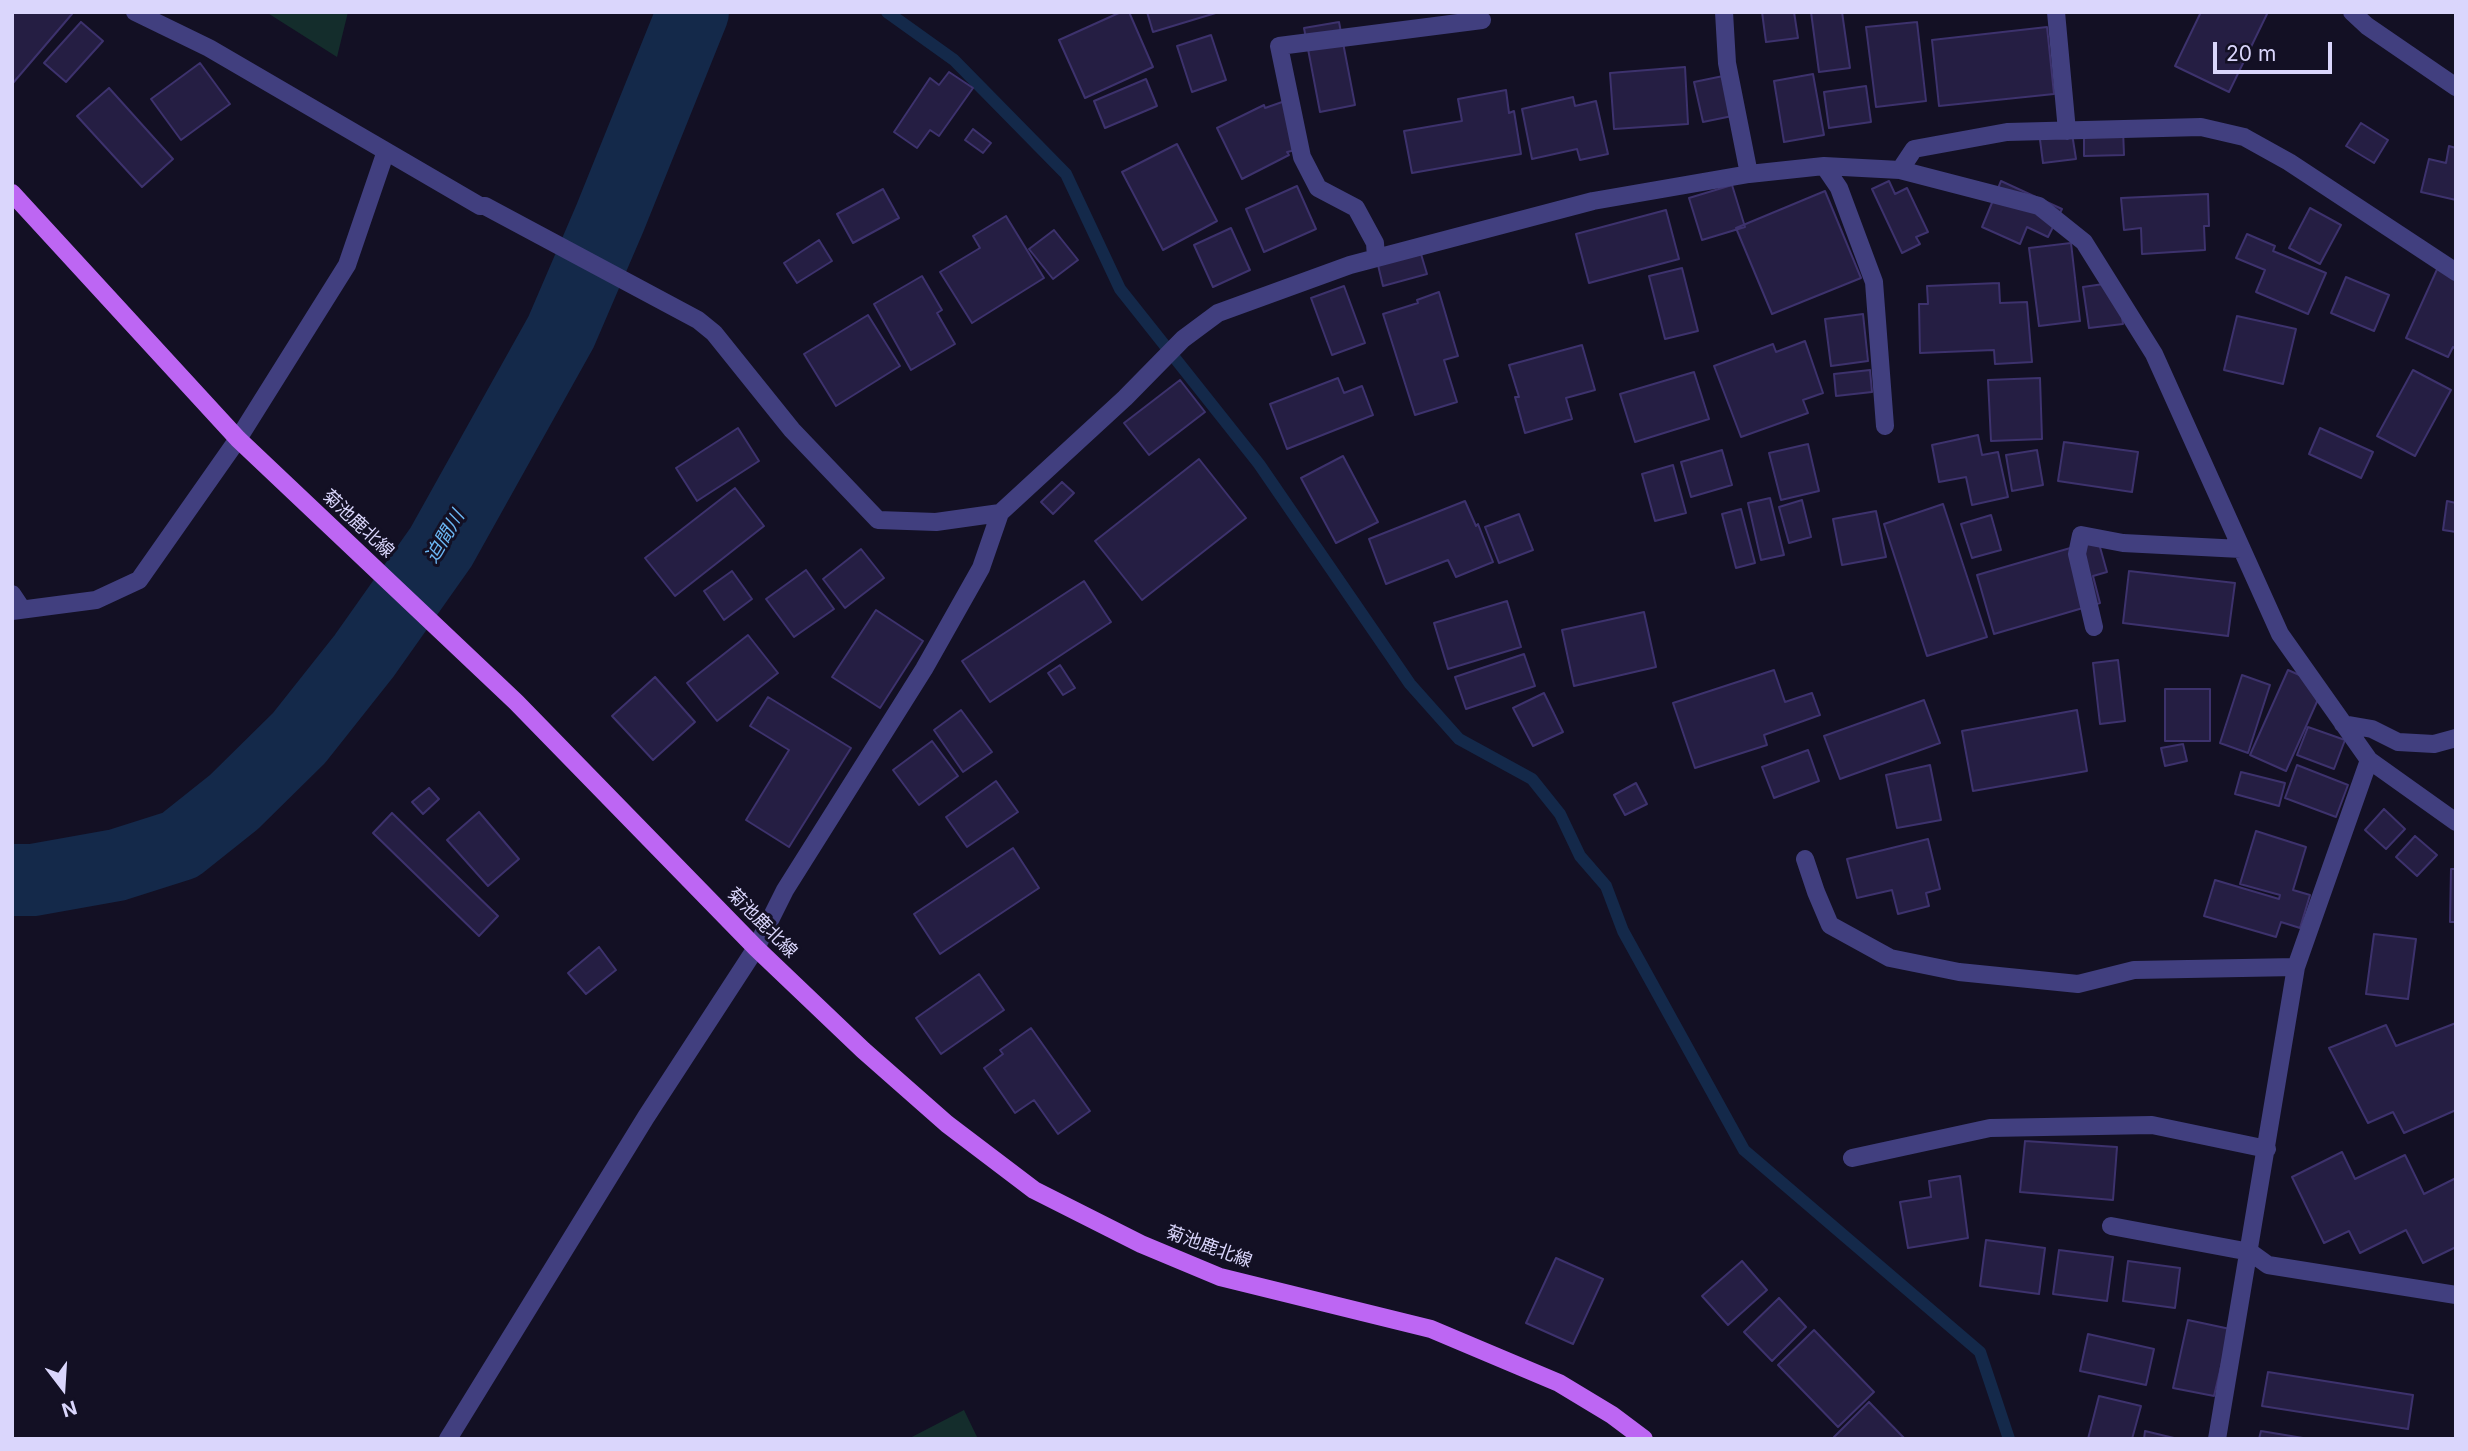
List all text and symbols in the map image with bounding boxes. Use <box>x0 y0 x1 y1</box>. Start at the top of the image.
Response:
scale bar <box>2216 28 2335 72</box>
text: 20 m <box>2226 41 2276 66</box>
street label: 菊池鹿北線 <box>318 485 398 563</box>
water label: 迫間川 <box>421 507 469 567</box>
street label: 菊池鹿北線 <box>723 884 801 962</box>
street label: 菊池鹿北線 <box>1163 1221 1255 1273</box>
north arrow <box>28 1353 98 1423</box>
text: N <box>59 1395 80 1422</box>

